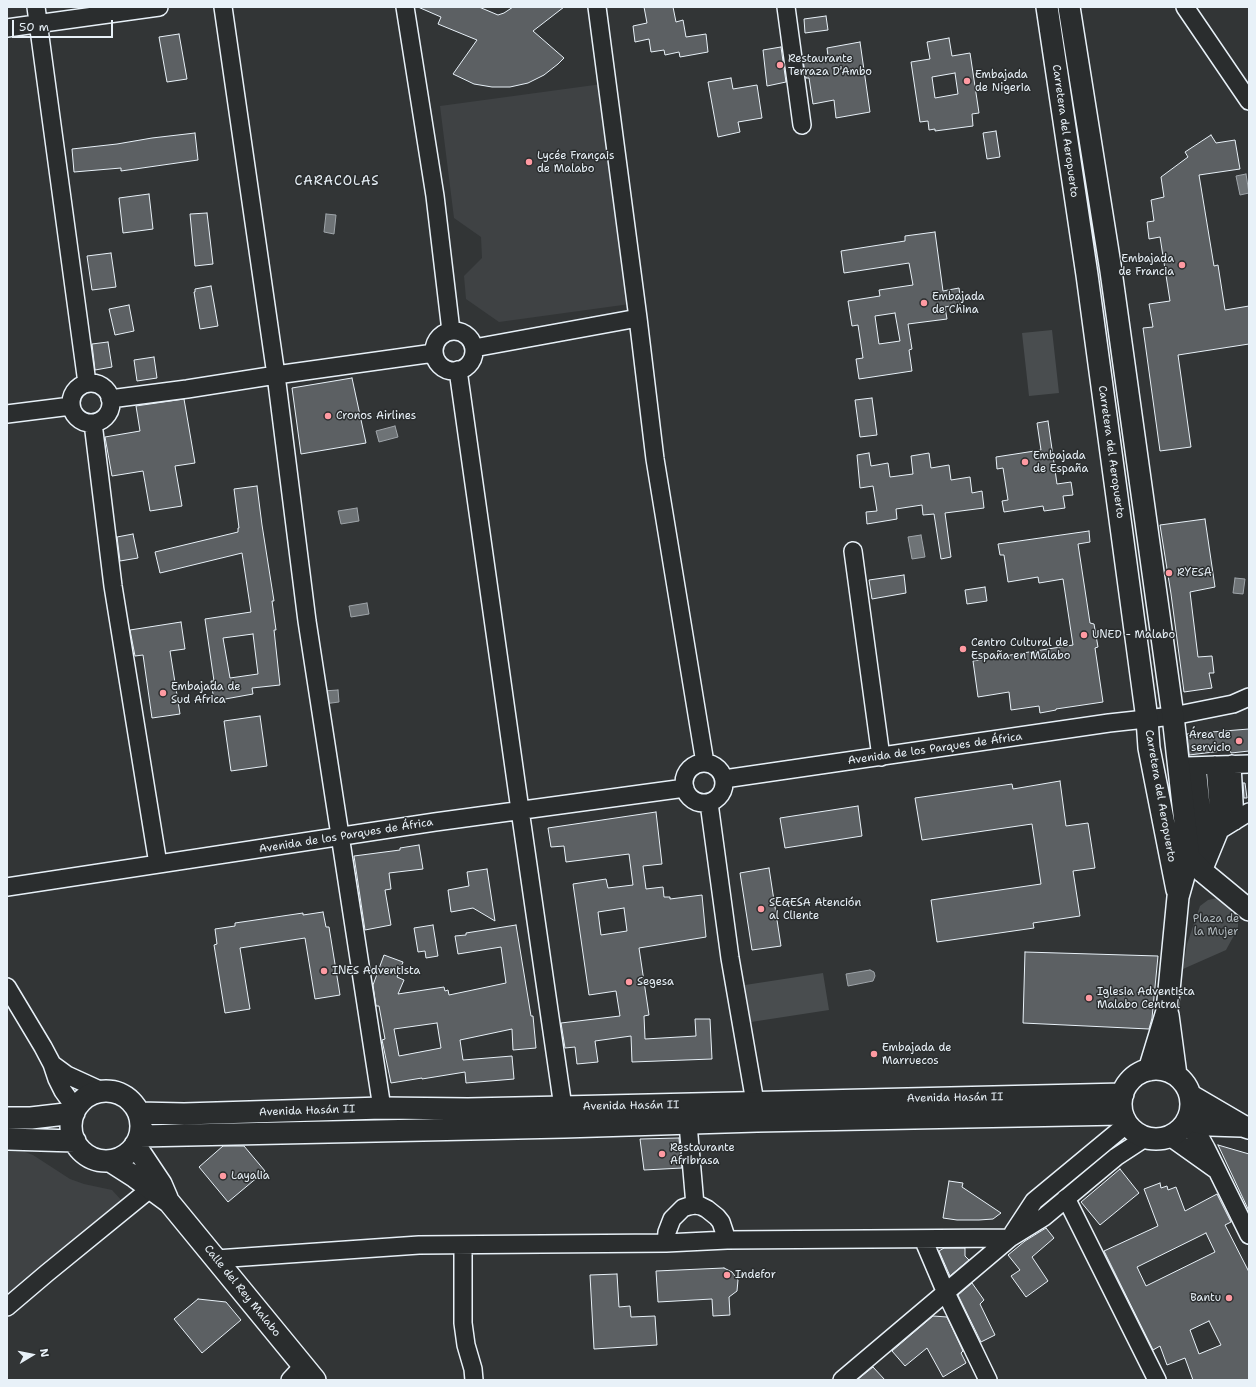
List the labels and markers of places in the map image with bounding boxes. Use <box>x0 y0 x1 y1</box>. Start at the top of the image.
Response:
place label: Restaurante Terraza D'Ambo <box>788 52 872 78</box>
marker: Restaurante Terraza D'Ambo <box>775 60 785 70</box>
place label: Embajada de Nigeria <box>975 68 1030 94</box>
marker: Embajada de Nigeria <box>962 76 972 86</box>
place label: Lycée Français de Malabo <box>537 149 614 175</box>
marker: Lycée Français de Malabo <box>524 157 534 167</box>
place label: Embajada de Francia <box>1118 252 1174 278</box>
marker: Embajada de Francia <box>1177 260 1187 270</box>
place label: Embajada de China <box>932 290 985 316</box>
marker: Embajada de China <box>919 298 929 308</box>
place label: Cronos Airlines <box>336 409 416 423</box>
marker: Cronos Airlines <box>323 411 333 421</box>
place label: Embajada de España <box>1033 449 1088 475</box>
marker: Embajada de España <box>1020 457 1030 467</box>
place label: RYESA <box>1177 566 1212 580</box>
marker: RYESA <box>1164 568 1174 578</box>
place label: UNED - Malabo <box>1092 628 1175 642</box>
marker: UNED - Malabo <box>1079 630 1089 640</box>
place label: Centro Cultural de España en Malabo <box>971 636 1070 662</box>
marker: Centro Cultural de España en Malabo <box>958 644 968 654</box>
place label: Embajada de Sud Africa <box>171 680 241 706</box>
marker: Embajada de Sud Africa <box>158 688 168 698</box>
place label: Área de servicio <box>1189 728 1231 754</box>
marker: Área de servicio <box>1234 736 1244 746</box>
place label: SEGESA Atención al Cliente <box>769 896 861 922</box>
marker: SEGESA Atención al Cliente <box>756 904 766 914</box>
place label: INES Adventista <box>332 964 420 978</box>
marker: INES Adventista <box>319 966 329 976</box>
place label: Segesa <box>637 975 674 989</box>
marker: Segesa <box>624 977 634 987</box>
place label: Iglesia Adventista Malabo Central <box>1097 985 1195 1011</box>
marker: Iglesia Adventista Malabo Central <box>1084 993 1094 1003</box>
place label: Embajada de Marruecos <box>882 1041 952 1067</box>
marker: Embajada de Marruecos <box>869 1049 879 1059</box>
place label: Restaurante Afribrasa <box>670 1141 735 1167</box>
marker: Restaurante Afribrasa <box>657 1149 667 1159</box>
place label: Layalia <box>231 1169 270 1183</box>
marker: Layalia <box>218 1171 228 1181</box>
place label: Indefor <box>735 1268 776 1282</box>
marker: Indefor <box>722 1270 732 1280</box>
place label: Bantu <box>1190 1291 1221 1305</box>
marker: Bantu <box>1224 1293 1234 1303</box>

